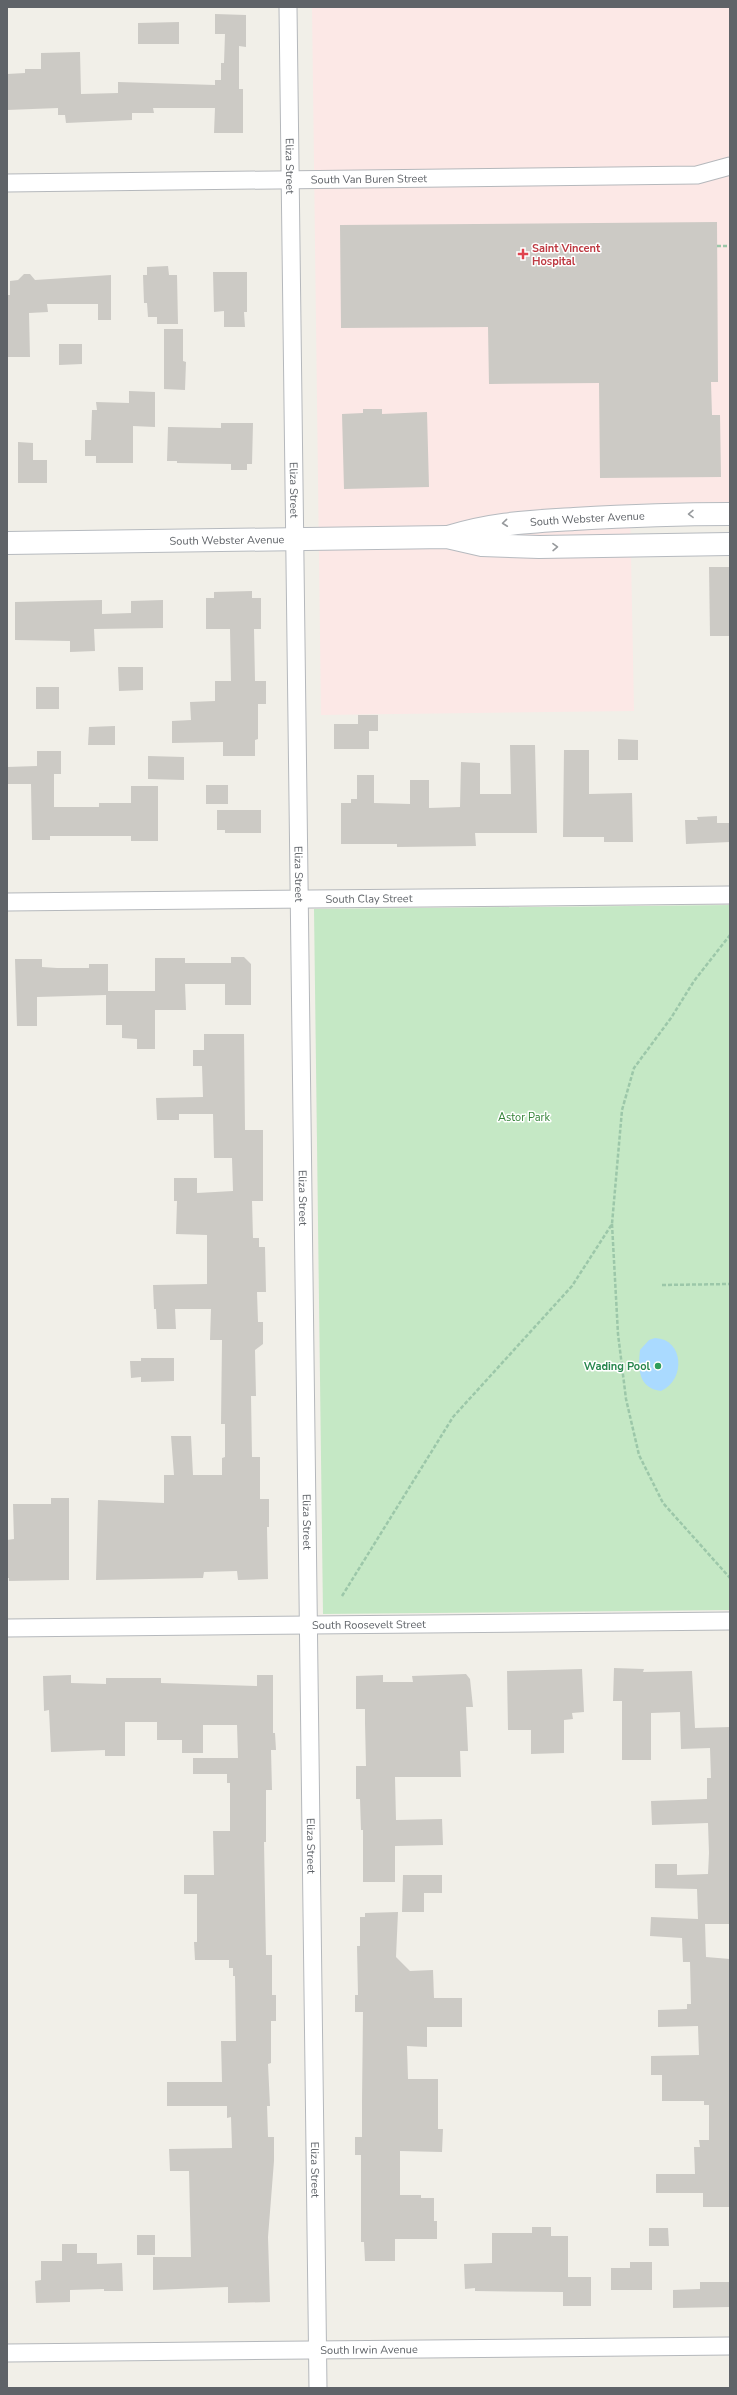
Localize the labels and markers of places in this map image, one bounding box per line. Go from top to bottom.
place label: Saint Vincent Hospital [532,241,601,269]
marker: Saint Vincent Hospital [517,248,529,260]
place label: Wading Pool [584,1359,650,1374]
marker: Wading Pool [653,1361,663,1371]

